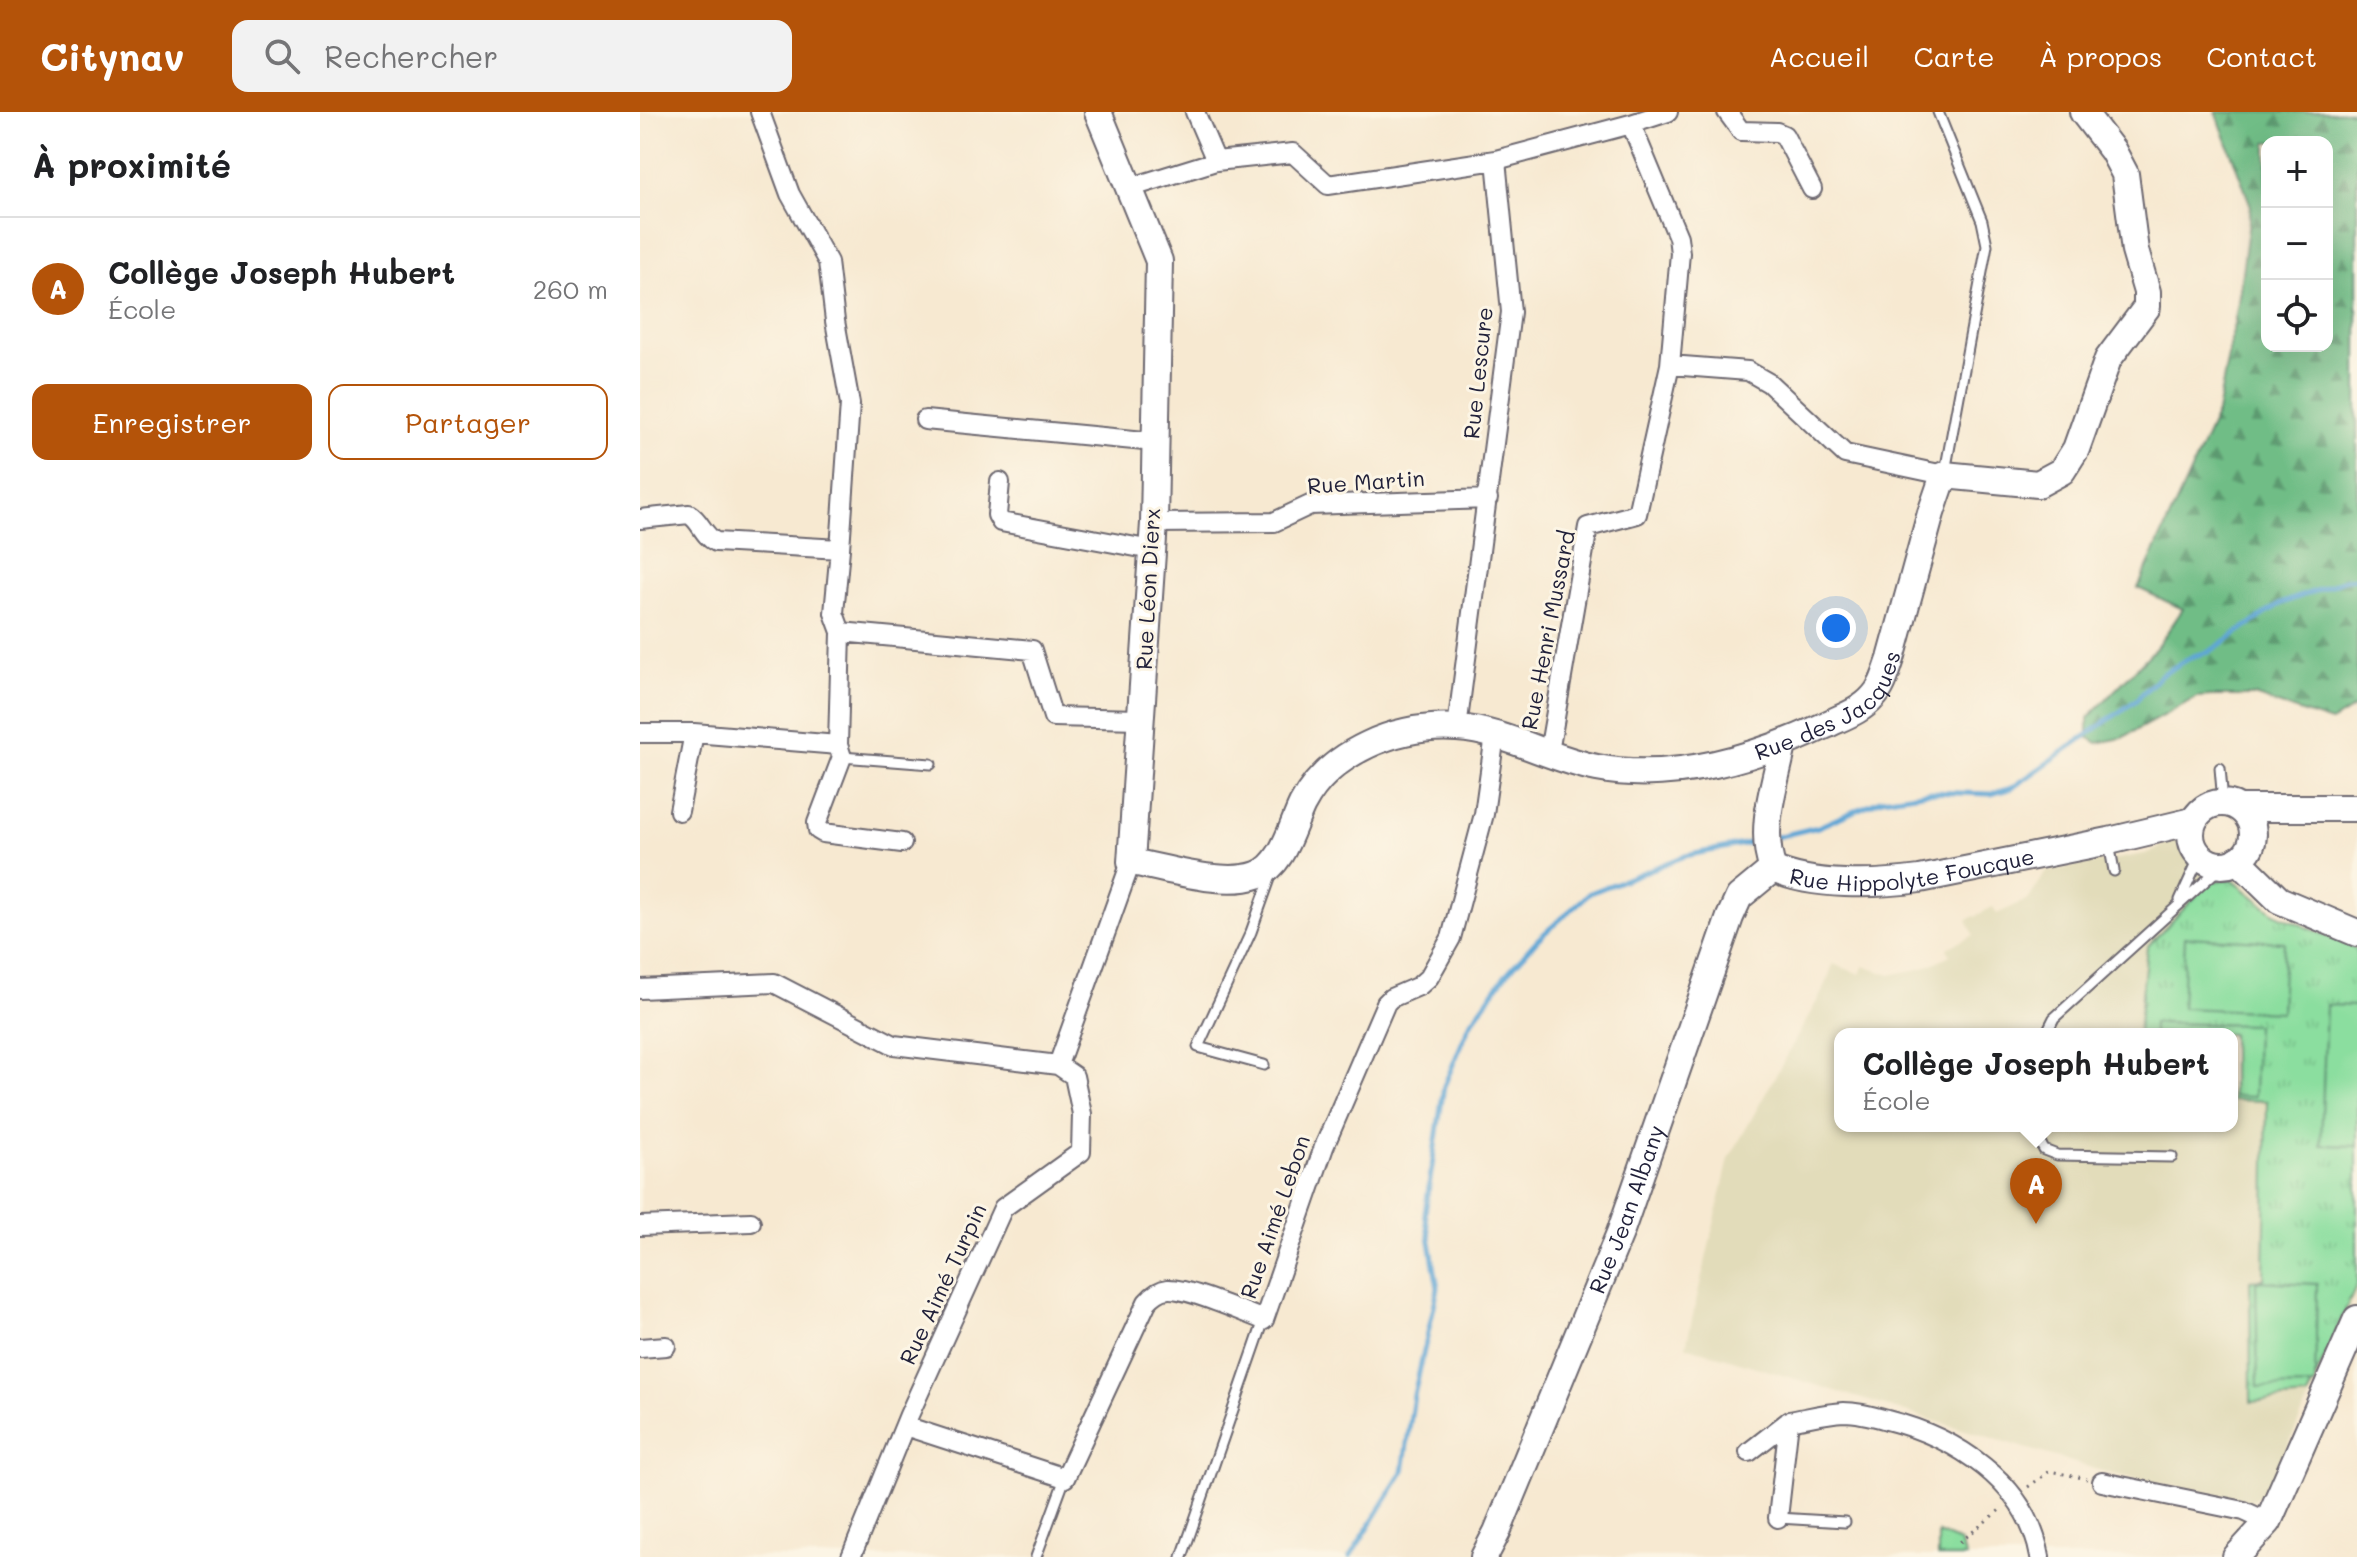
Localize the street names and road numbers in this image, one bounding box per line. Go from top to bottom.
street label: Rue Lescure [1456,306,1499,440]
street label: Rue Martin [1306,463,1426,500]
street label: Rue Léon Dierx [1129,507,1166,671]
street label: Rue Henri Mussard [1514,528,1581,732]
street label: Rue des Jacques [1751,648,1907,766]
street label: Rue Hippolyte Foucque [1787,841,2037,897]
street label: Rue Jean Albany [1582,1121,1670,1298]
street label: Rue Aimé Lebon [1233,1131,1316,1303]
street label: Rue Aimé Turpin [892,1198,993,1369]

